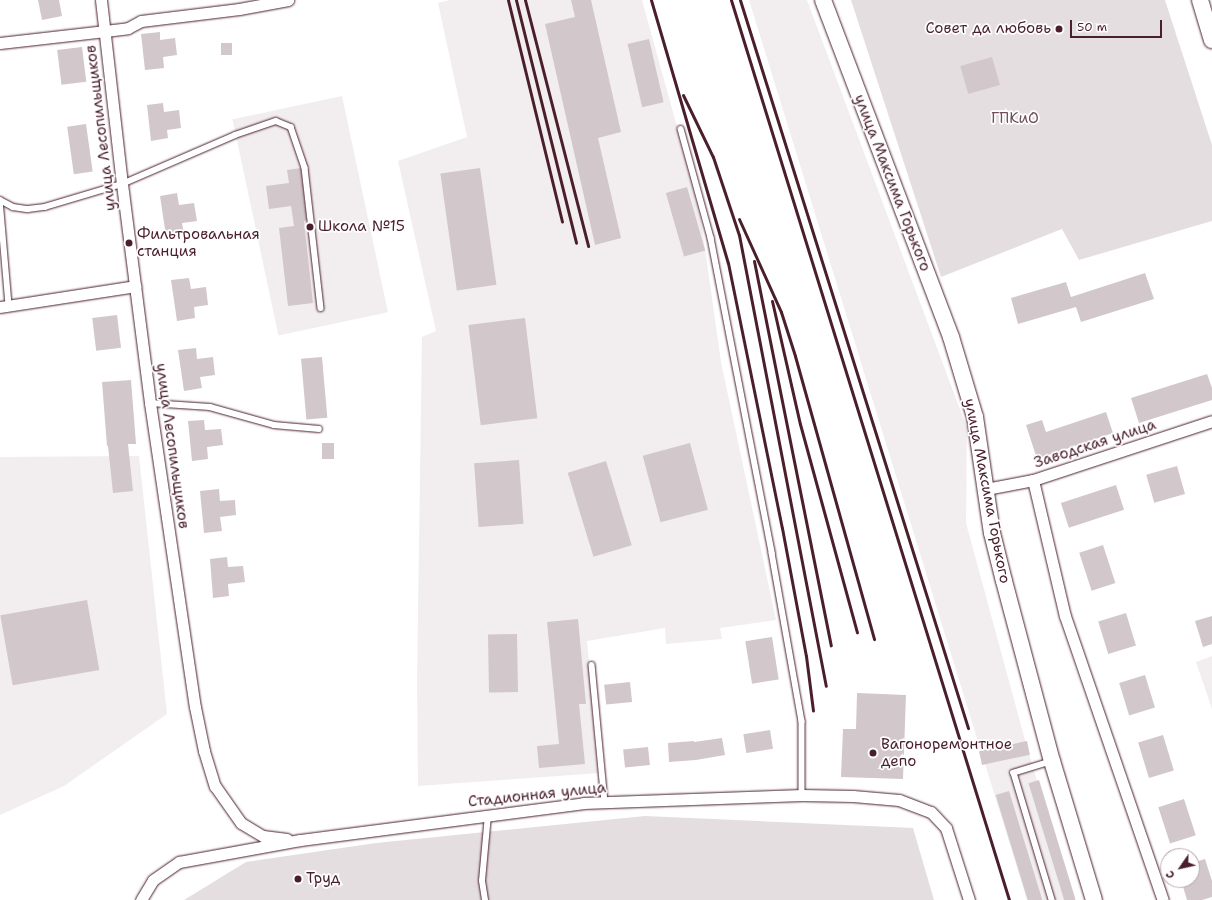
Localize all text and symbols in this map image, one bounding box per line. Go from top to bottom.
scale bar [1072,12,1164,38]
text: 50 m [1077,19,1107,35]
place label: Совет да любовь [926,20,1051,38]
marker: Совет да любовь [1054,24,1064,34]
street label: улица Лесопильщиков [82,44,120,212]
street label: улица Максима Горького [850,92,934,274]
park label: ГПКиО [991,110,1039,128]
place label: Школа №15 [318,218,405,236]
marker: Школа №15 [305,222,315,232]
place label: Фильтровальная станция [137,225,260,260]
marker: Фильтровальная станция [124,238,134,248]
street label: улица Лесопильщиков [151,362,193,530]
street label: улица Максима Горького [960,397,1014,585]
street label: Заводская улица [1032,416,1158,472]
place label: Вагоноремонтное депо [881,735,1012,770]
marker: Вагоноремонтное депо [868,748,878,758]
street label: Стадионная улица [467,779,607,811]
north arrow [1160,848,1200,888]
text: С [1162,867,1179,881]
place label: Труд [306,870,340,888]
marker: Труд [293,874,303,884]

